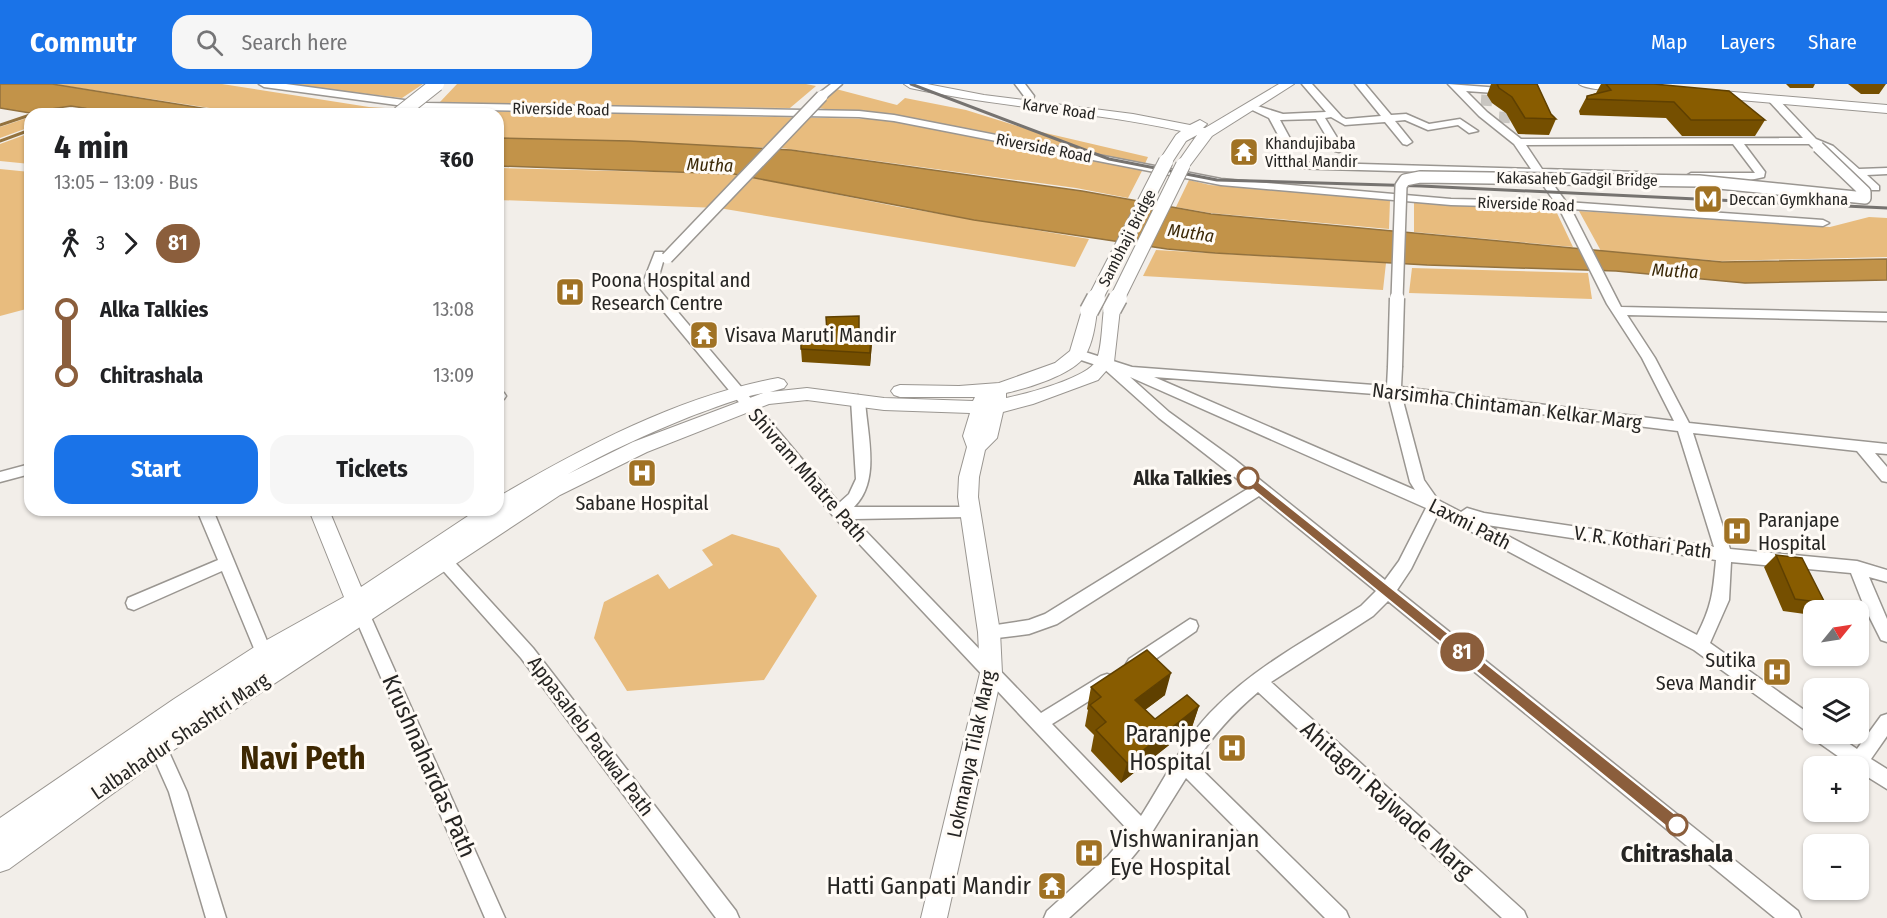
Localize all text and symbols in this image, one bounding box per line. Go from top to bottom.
search box [172,15,592,69]
text: Commutr [30,26,136,59]
icon: search [193,26,226,59]
text: Search here [241,29,347,56]
text: Map [1651,29,1687,55]
text: Layers [1720,29,1775,55]
text: Share [1808,29,1857,55]
street label: Karve Road [1021,94,1097,124]
street label: Riverside Road [512,99,610,119]
text: 4 min [54,127,129,167]
street label: Riverside Road [994,129,1094,167]
place label: Khandujibaba Vitthal Mandir [1265,134,1358,171]
temple icon: Khandujibaba Vitthal Mandir [1228,136,1260,168]
text: ₹60 [440,146,474,173]
water label: Mutha [686,153,734,177]
street label: Kakasaheb Gadgil Bridge [1496,168,1658,190]
text: 13:05 – 13:09 · Bus [54,170,198,194]
metro station icon: Deccan Gymkhana [1692,183,1724,215]
street label: Sambhaji Bridge [1094,186,1160,290]
place label: Deccan Gymkhana [1729,190,1848,209]
street label: Riverside Road [1477,193,1575,215]
water label: Mutha [1166,219,1216,247]
icon: walk [54,227,87,260]
icon: forward [114,227,147,260]
text: 81 [168,230,188,256]
text: 3 [96,231,105,255]
water label: Mutha [1651,259,1699,283]
place label: Poona Hospital and Research Centre [591,268,751,315]
hospital icon: Poona Hospital and Research Centre [554,276,586,308]
text: Alka Talkies [100,296,208,323]
text: 13:08 [433,297,474,321]
temple icon: Visava Maruti Mandir [688,319,720,351]
place label: Visava Maruti Mandir [725,323,896,347]
text: Chitrashala [100,362,203,389]
text: 13:09 [433,363,474,387]
street label: Narsimha Chintaman Kelkar Marg [1371,378,1644,435]
street label: Shivram Mhatre Path [743,403,873,547]
button: Start [54,435,258,504]
button: Tickets [270,435,474,504]
hospital icon: Sabane Hospital [626,457,658,489]
place label: Alka Talkies [1132,466,1232,490]
marker: Alka Talkies [1237,467,1259,489]
place label: Sabane Hospital [575,491,709,515]
street label: Laxmi Path [1425,493,1515,555]
place label: Paranjape Hospital [1758,508,1839,555]
hospital icon: Paranjape Hospital [1721,515,1753,547]
street label: V. R. Kothari Path [1573,520,1713,564]
north arrow [1803,600,1869,666]
map controls [1803,600,1869,900]
line badge: 81 [1435,632,1489,672]
text: 81 [1452,639,1472,665]
place label: Sutika Seva Mandir [1656,648,1756,695]
street label: Appasaheb Padwal Path [523,651,659,821]
hospital icon: Sutika Seva Mandir [1761,656,1793,688]
street label: Lalbahadur Shashtri Marg [86,667,274,805]
street label: Lokmanya Tilak Marg [942,668,1001,840]
street label: Krushnahardas Path [376,670,482,862]
button: layers [1803,678,1869,744]
street label: Ahitagni Rajwade Marg [1295,715,1479,885]
place label: Paranjpe Hospital [1125,720,1211,776]
hospital icon: Paranjpe Hospital [1216,732,1248,764]
district label: Navi Peth [240,739,366,777]
button: + [1803,756,1869,822]
marker: Chitrashala [1666,814,1688,836]
place label: Vishwaniranjan Eye Hospital [1110,825,1260,881]
button: − [1803,834,1869,900]
hospital icon: Vishwaniranjan Eye Hospital [1073,837,1105,869]
place label: Chitrashala [1621,840,1733,868]
temple icon: Hatti Ganpati Mandir [1036,870,1068,902]
place label: Hatti Ganpati Mandir [827,872,1032,900]

